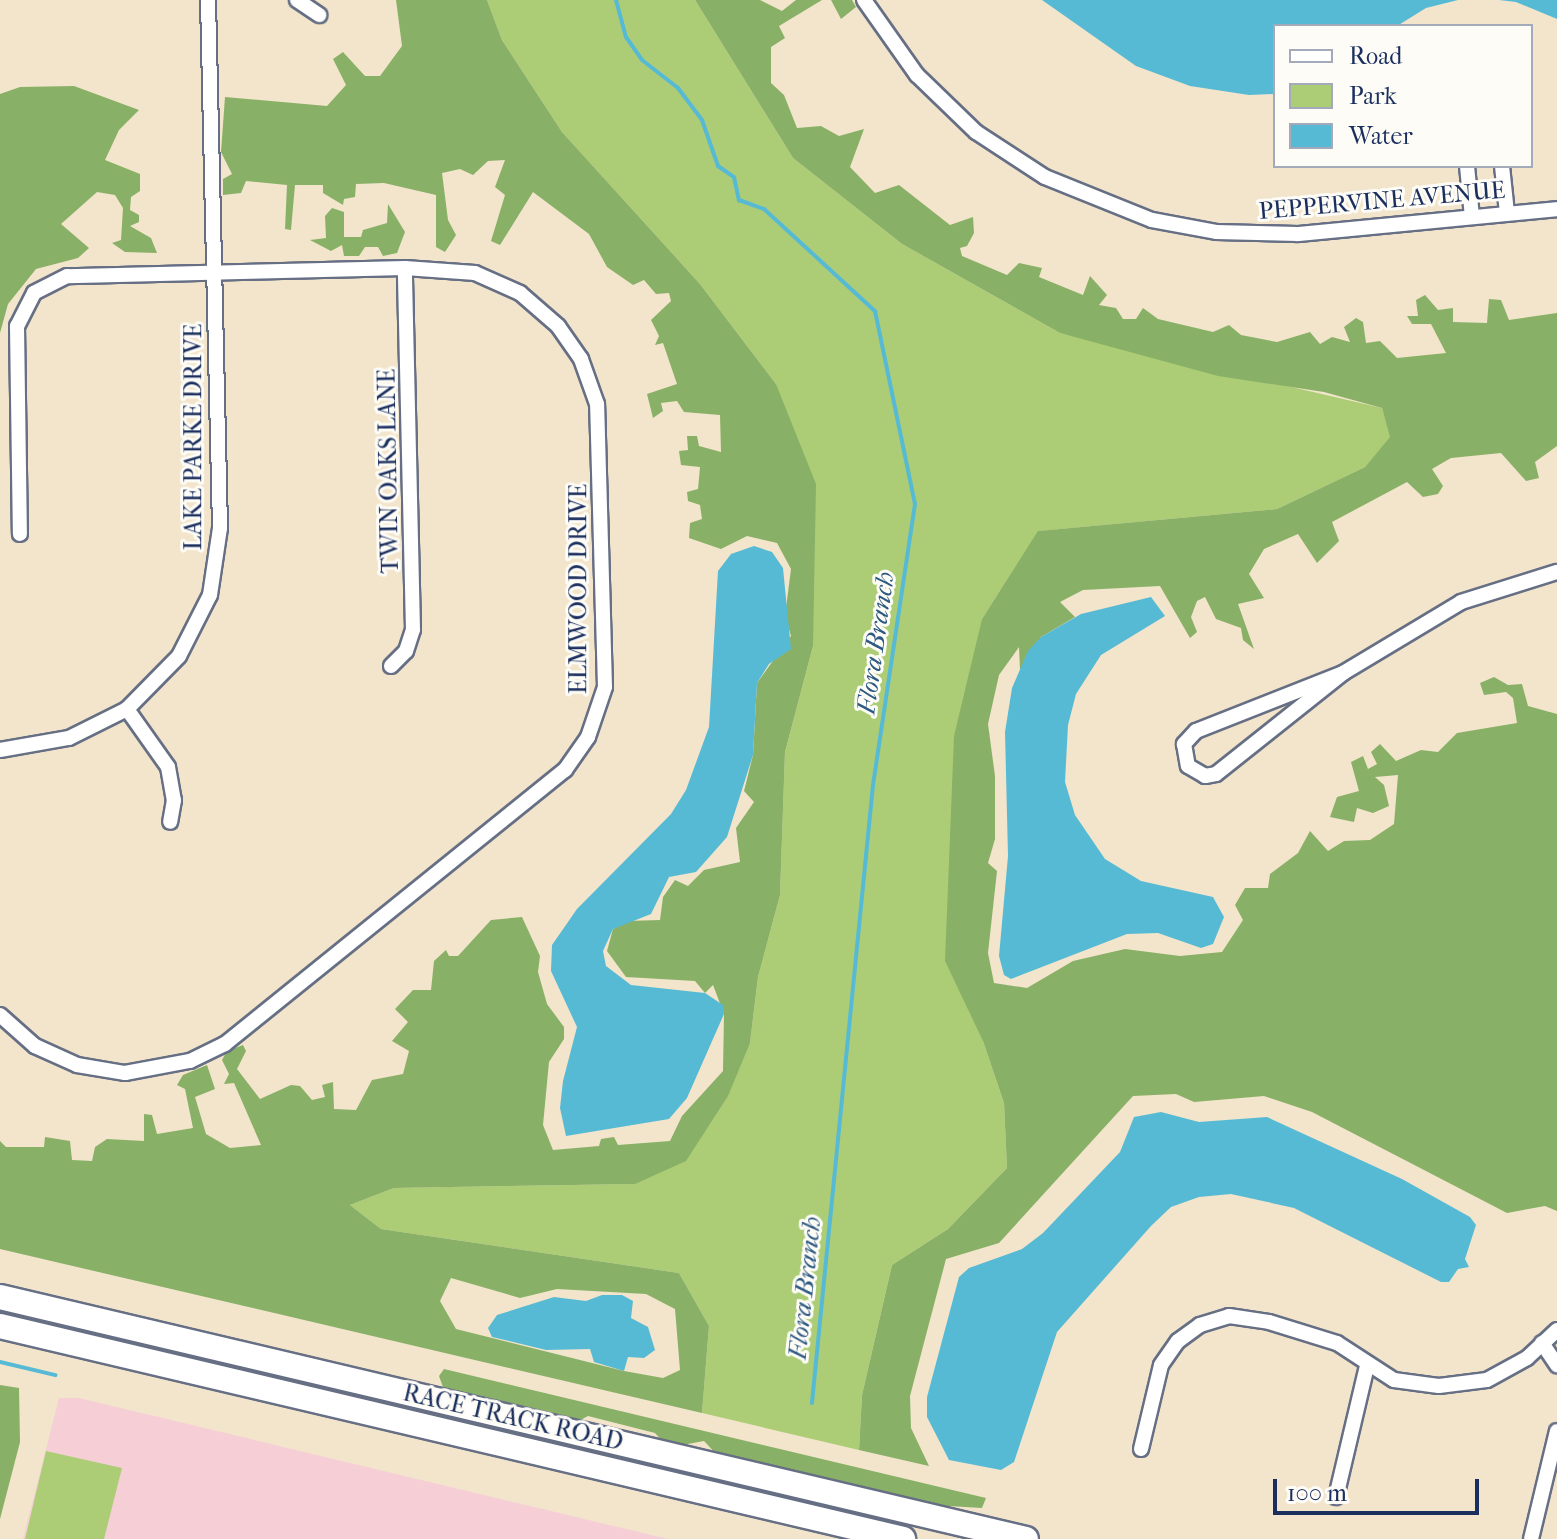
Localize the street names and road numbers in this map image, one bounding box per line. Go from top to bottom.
street label: PEPPERVINE AVENUE [1258,176,1506,226]
street label: LAKE PARKE DRIVE [180,324,208,550]
street label: TWIN OAKS LANE [373,368,405,574]
street label: ELMWOOD DRIVE [565,484,593,694]
street label: RACE TRACK ROAD [400,1379,626,1457]

